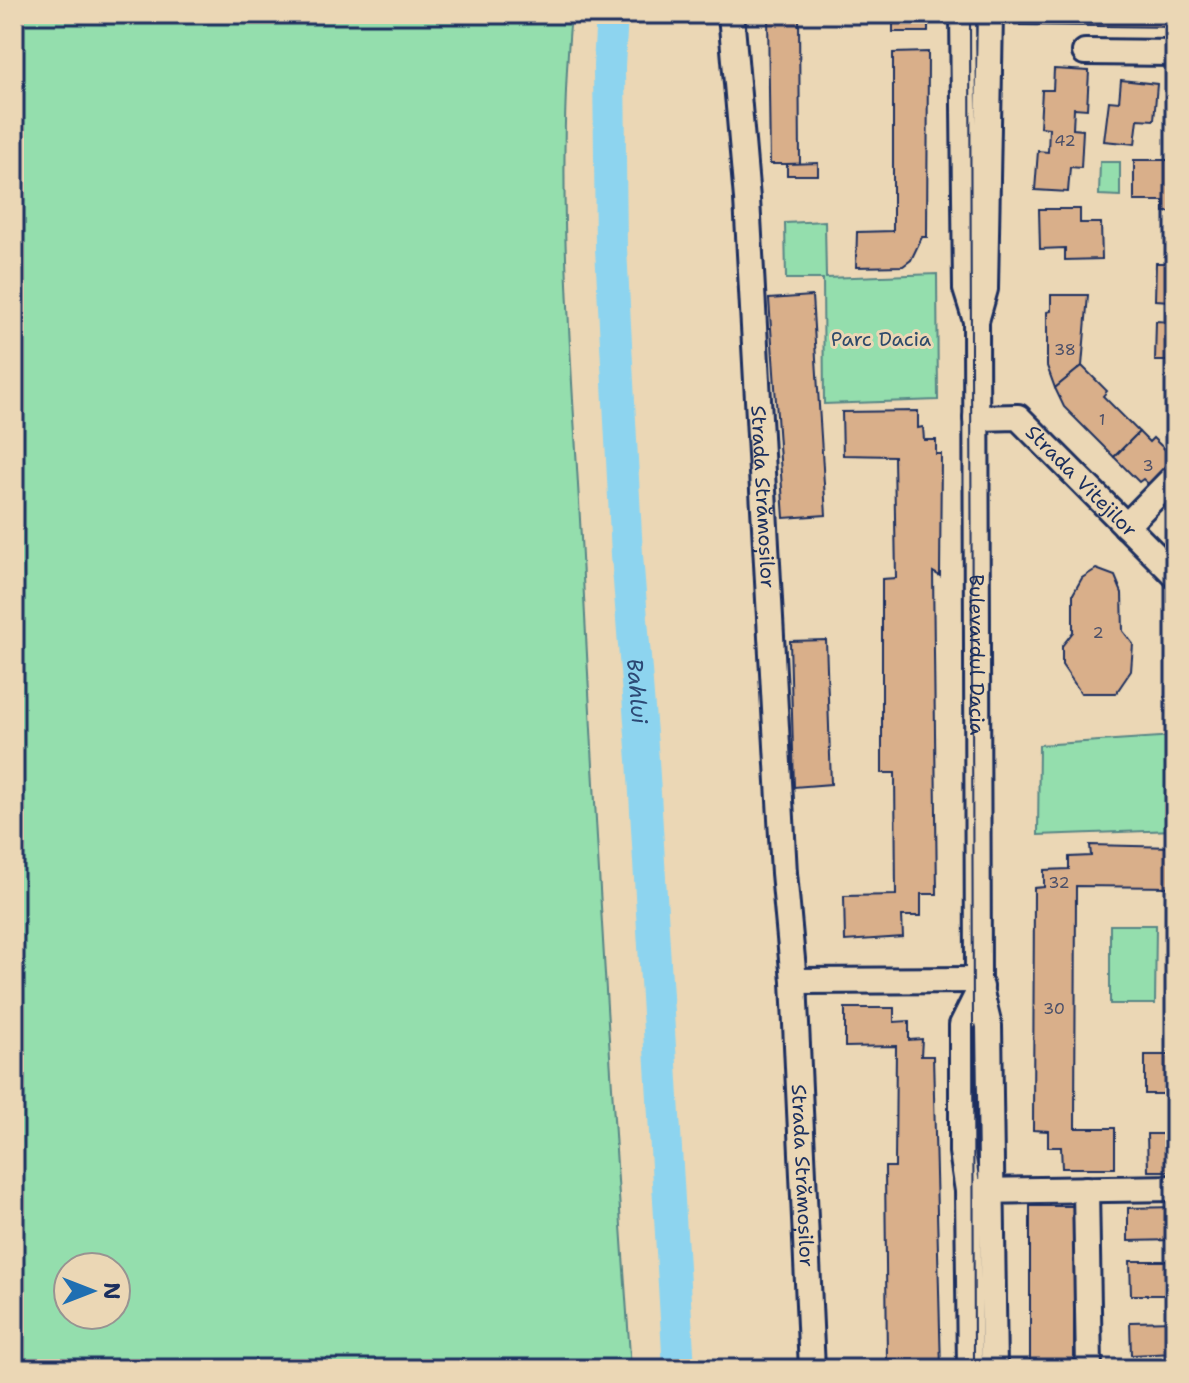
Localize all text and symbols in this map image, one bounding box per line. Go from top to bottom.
house number: 42 [1054,130,1076,151]
park label: Parc Dacia [831,326,932,352]
house number: 38 [1054,339,1076,360]
street label: Strada Strămoșilor [745,405,781,589]
house number: 1 [1099,409,1105,430]
street label: Strada Vitejilor [1020,419,1143,542]
house number: 3 [1142,455,1154,476]
street label: Bulevardul Dacia [964,574,990,736]
house number: 2 [1092,622,1104,643]
water label: Bahlui [621,657,655,726]
house number: 32 [1048,872,1070,893]
house number: 30 [1043,998,1065,1019]
street label: Strada Strămoșilor [786,1084,820,1268]
north arrow [52,1251,132,1331]
text: N [97,1282,126,1300]

